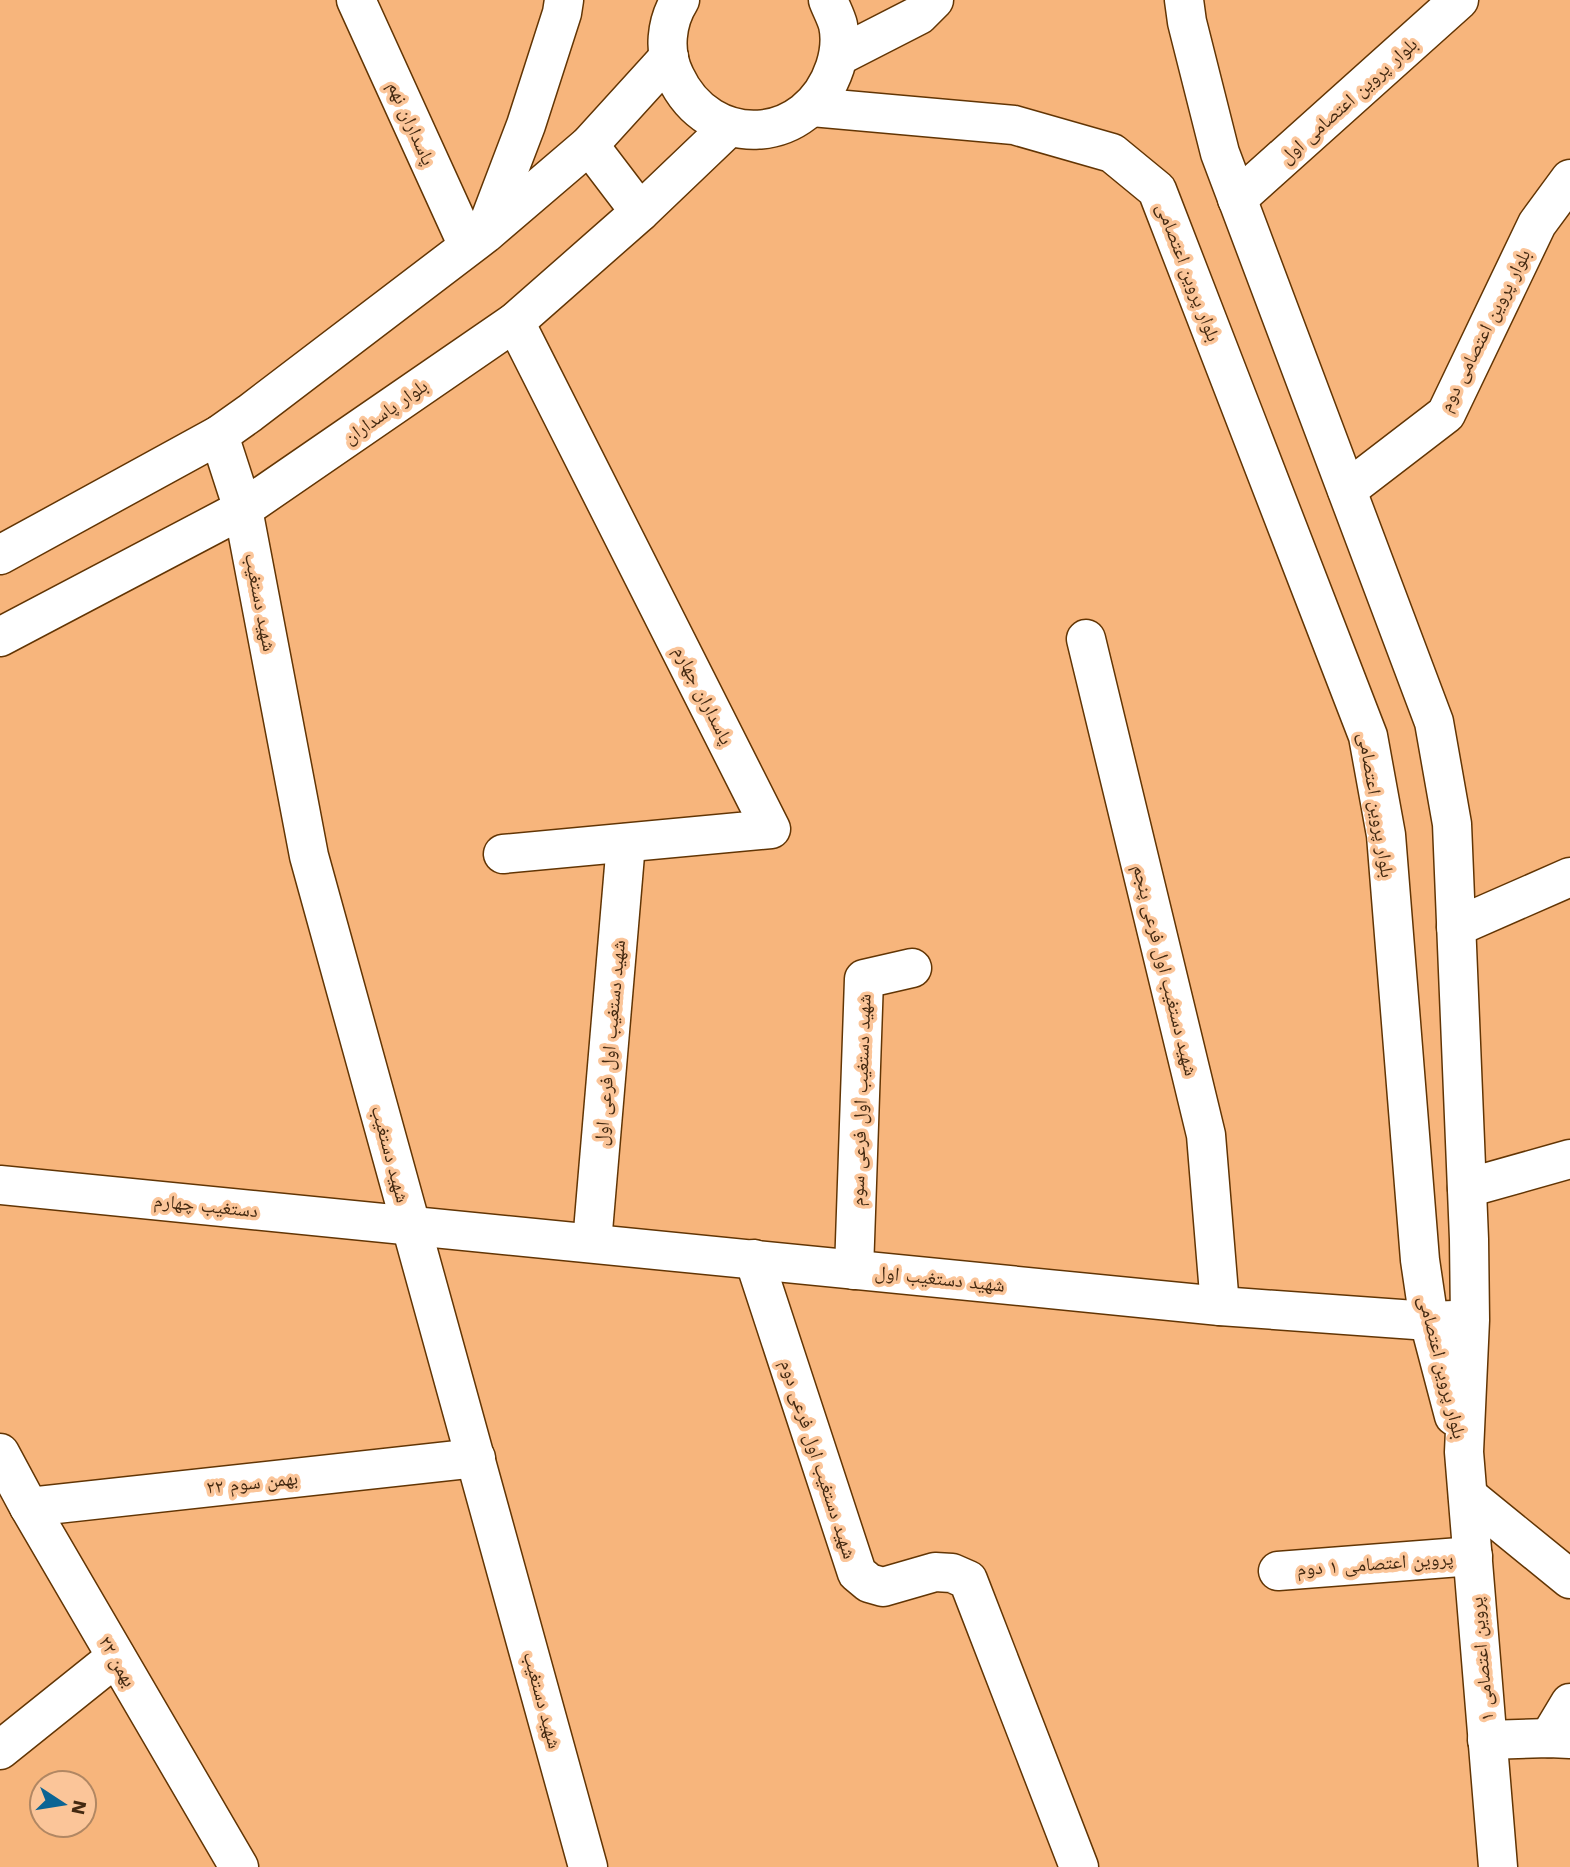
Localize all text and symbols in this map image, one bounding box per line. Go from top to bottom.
street label: بلوار پروین اعتصامی اول [1275,32,1422,169]
street label: پاسداران نهم [382,78,440,169]
street label: بلوار پروین اعتصامی [1151,200,1226,345]
street label: بلوار پروین اعتصامی دوم [1434,245,1537,416]
street label: بلوار پاسداران [339,374,432,449]
street label: شهید دستغیب [240,551,281,653]
street label: پاسداران جهارم [667,642,738,749]
street label: بلوار پروین اعتصامی [1354,731,1399,879]
street label: شهید دستغیب اول فرعی پنجم [1127,862,1203,1078]
street label: شهید دستغیب اول فرعی اول [589,939,630,1147]
street label: شهید دستغیب اول فرعی سوم [845,993,878,1207]
street label: شهید دستغیب [367,1103,415,1205]
street label: دستغیب چهارم [152,1189,259,1224]
street label: شهید دستغیب اول [874,1260,1006,1297]
street label: بلوار پروین اعتصامی [1413,1293,1471,1441]
street label: شهید دستغیب اول فرعی دوم [774,1357,862,1562]
street label: ۲۲ بهمن سوم [205,1466,299,1501]
street label: پروین اعتصامی ۱ دوم [1296,1547,1454,1582]
street label: پروین اعتصامی ۱ [1465,1596,1499,1722]
street label: ۲۲ بهمن [94,1632,141,1691]
street label: شهید دستغیب [519,1649,567,1751]
north arrow [28,1769,98,1839]
text: N [66,1798,92,1817]

